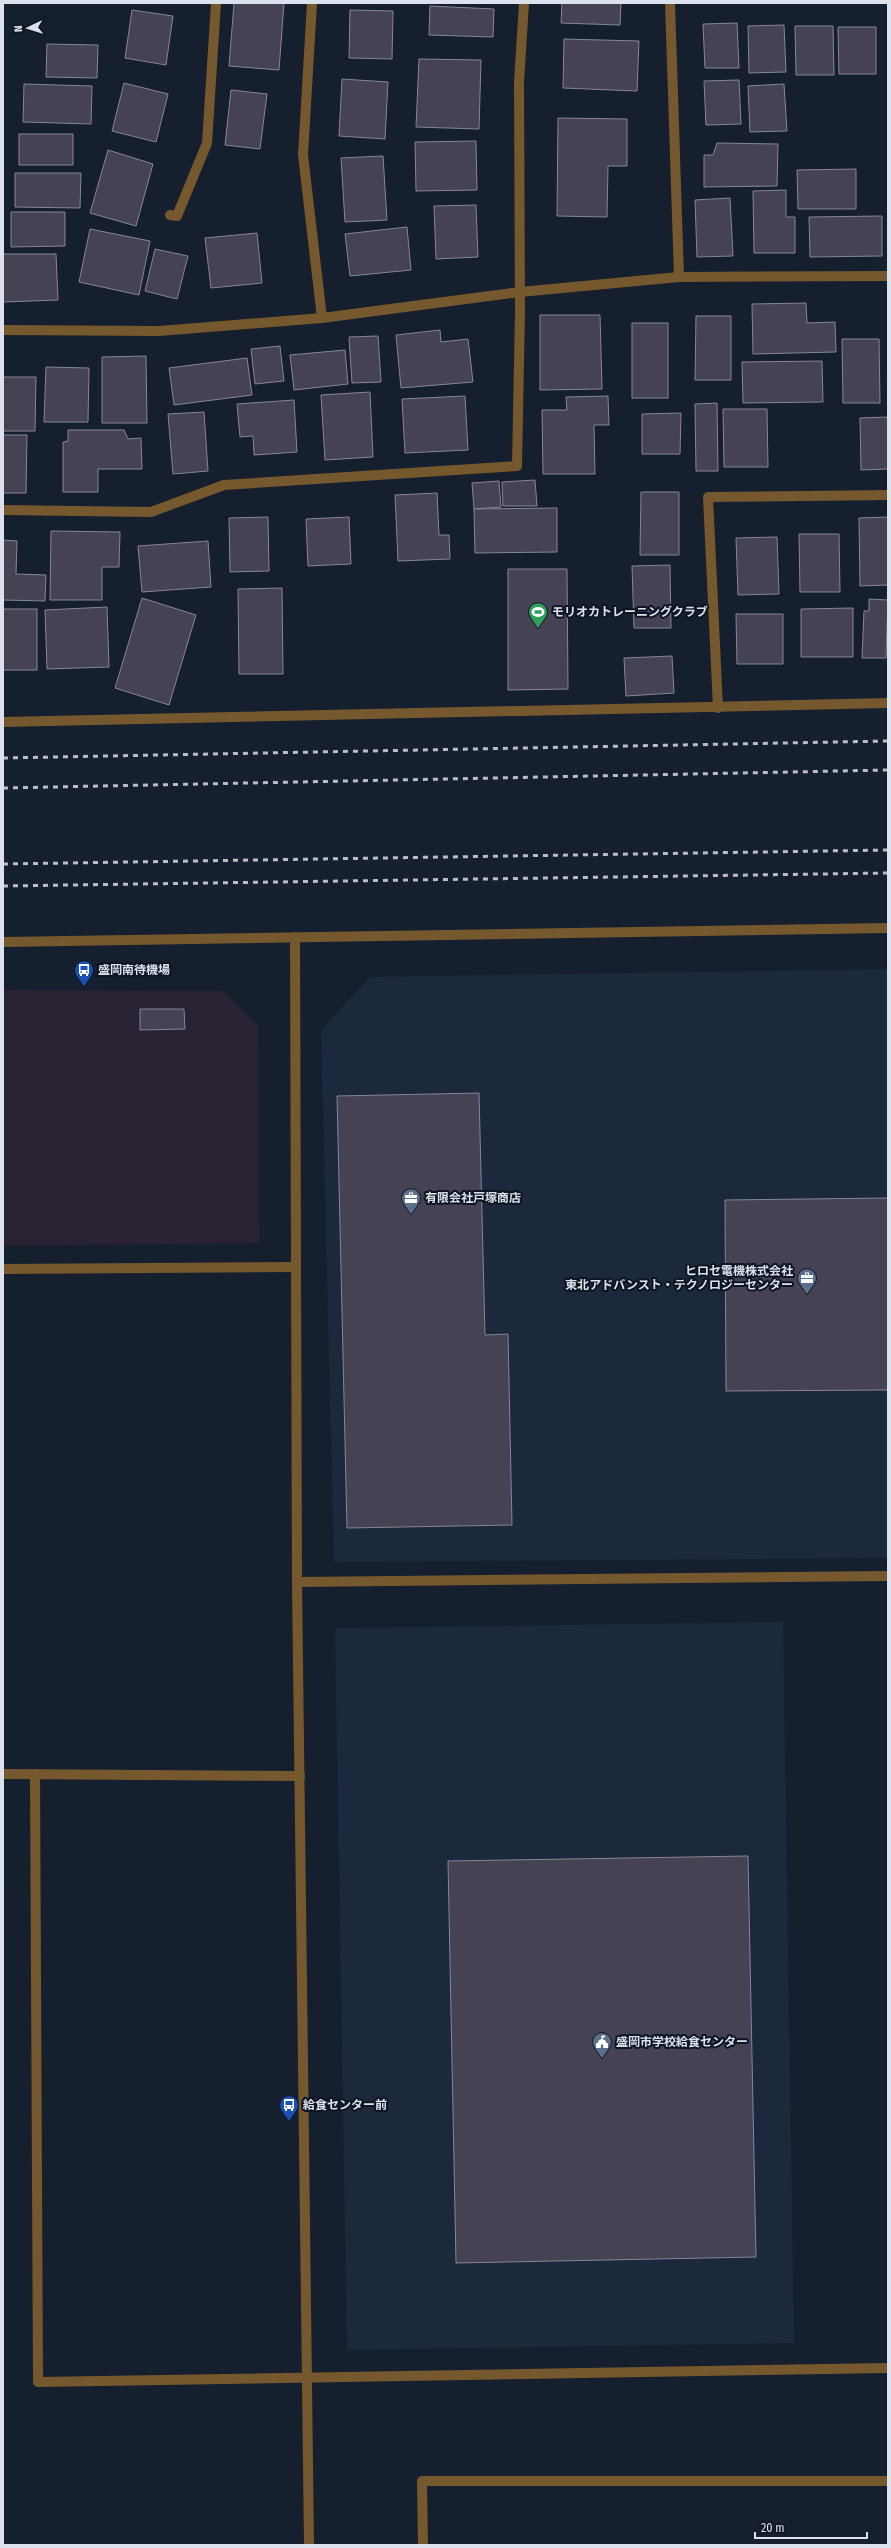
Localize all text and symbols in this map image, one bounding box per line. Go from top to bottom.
north arrow [8,8,48,48]
text: N [12,25,25,32]
sports icon: モリオカトレーニングクラブ [527,601,549,629]
place label: モリオカトレーニングクラブ [552,605,708,619]
bus stop icon: 盛岡南待機場 [73,959,95,987]
place label: 盛岡南待機場 [98,963,170,977]
office icon: 有限会社戸塚商店 [400,1187,422,1215]
place label: 有限会社戸塚商店 [425,1191,521,1205]
place label: ヒロセ電機株式会社 東北アドバンスト・テクノロジーセンター [565,1264,793,1292]
office icon: ヒロセ電機株式会社 東北アドバンスト・テクノロジーセンター [796,1267,818,1295]
public building icon: 盛岡市学校給食センター [591,2031,613,2059]
place label: 盛岡市学校給食センター [616,2035,748,2049]
bus stop icon: 給食センター前 [278,2094,300,2122]
place label: 給食センター前 [303,2098,387,2112]
scale bar [755,2514,867,2540]
text: 20 m [761,2521,785,2535]

